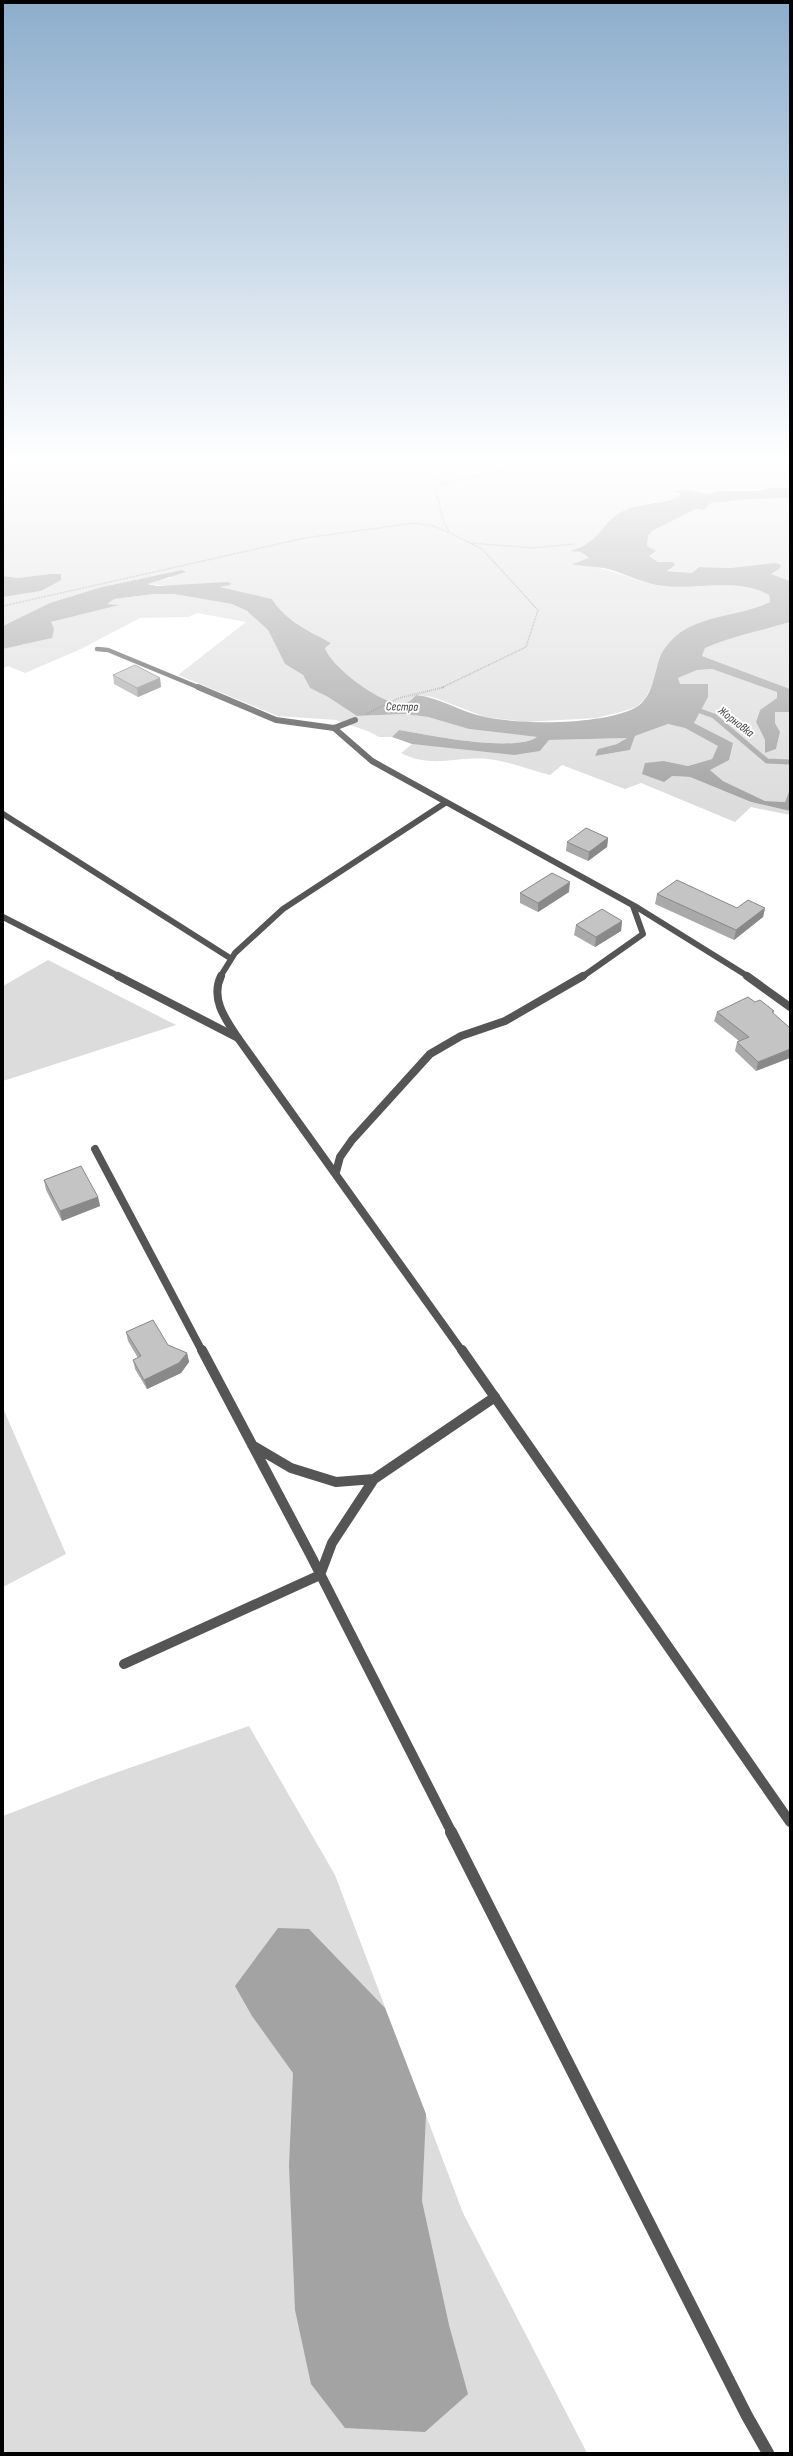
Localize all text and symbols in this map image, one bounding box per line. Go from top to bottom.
water label: Сестра [386,699,418,715]
water label: Жорновка [714,703,757,741]

